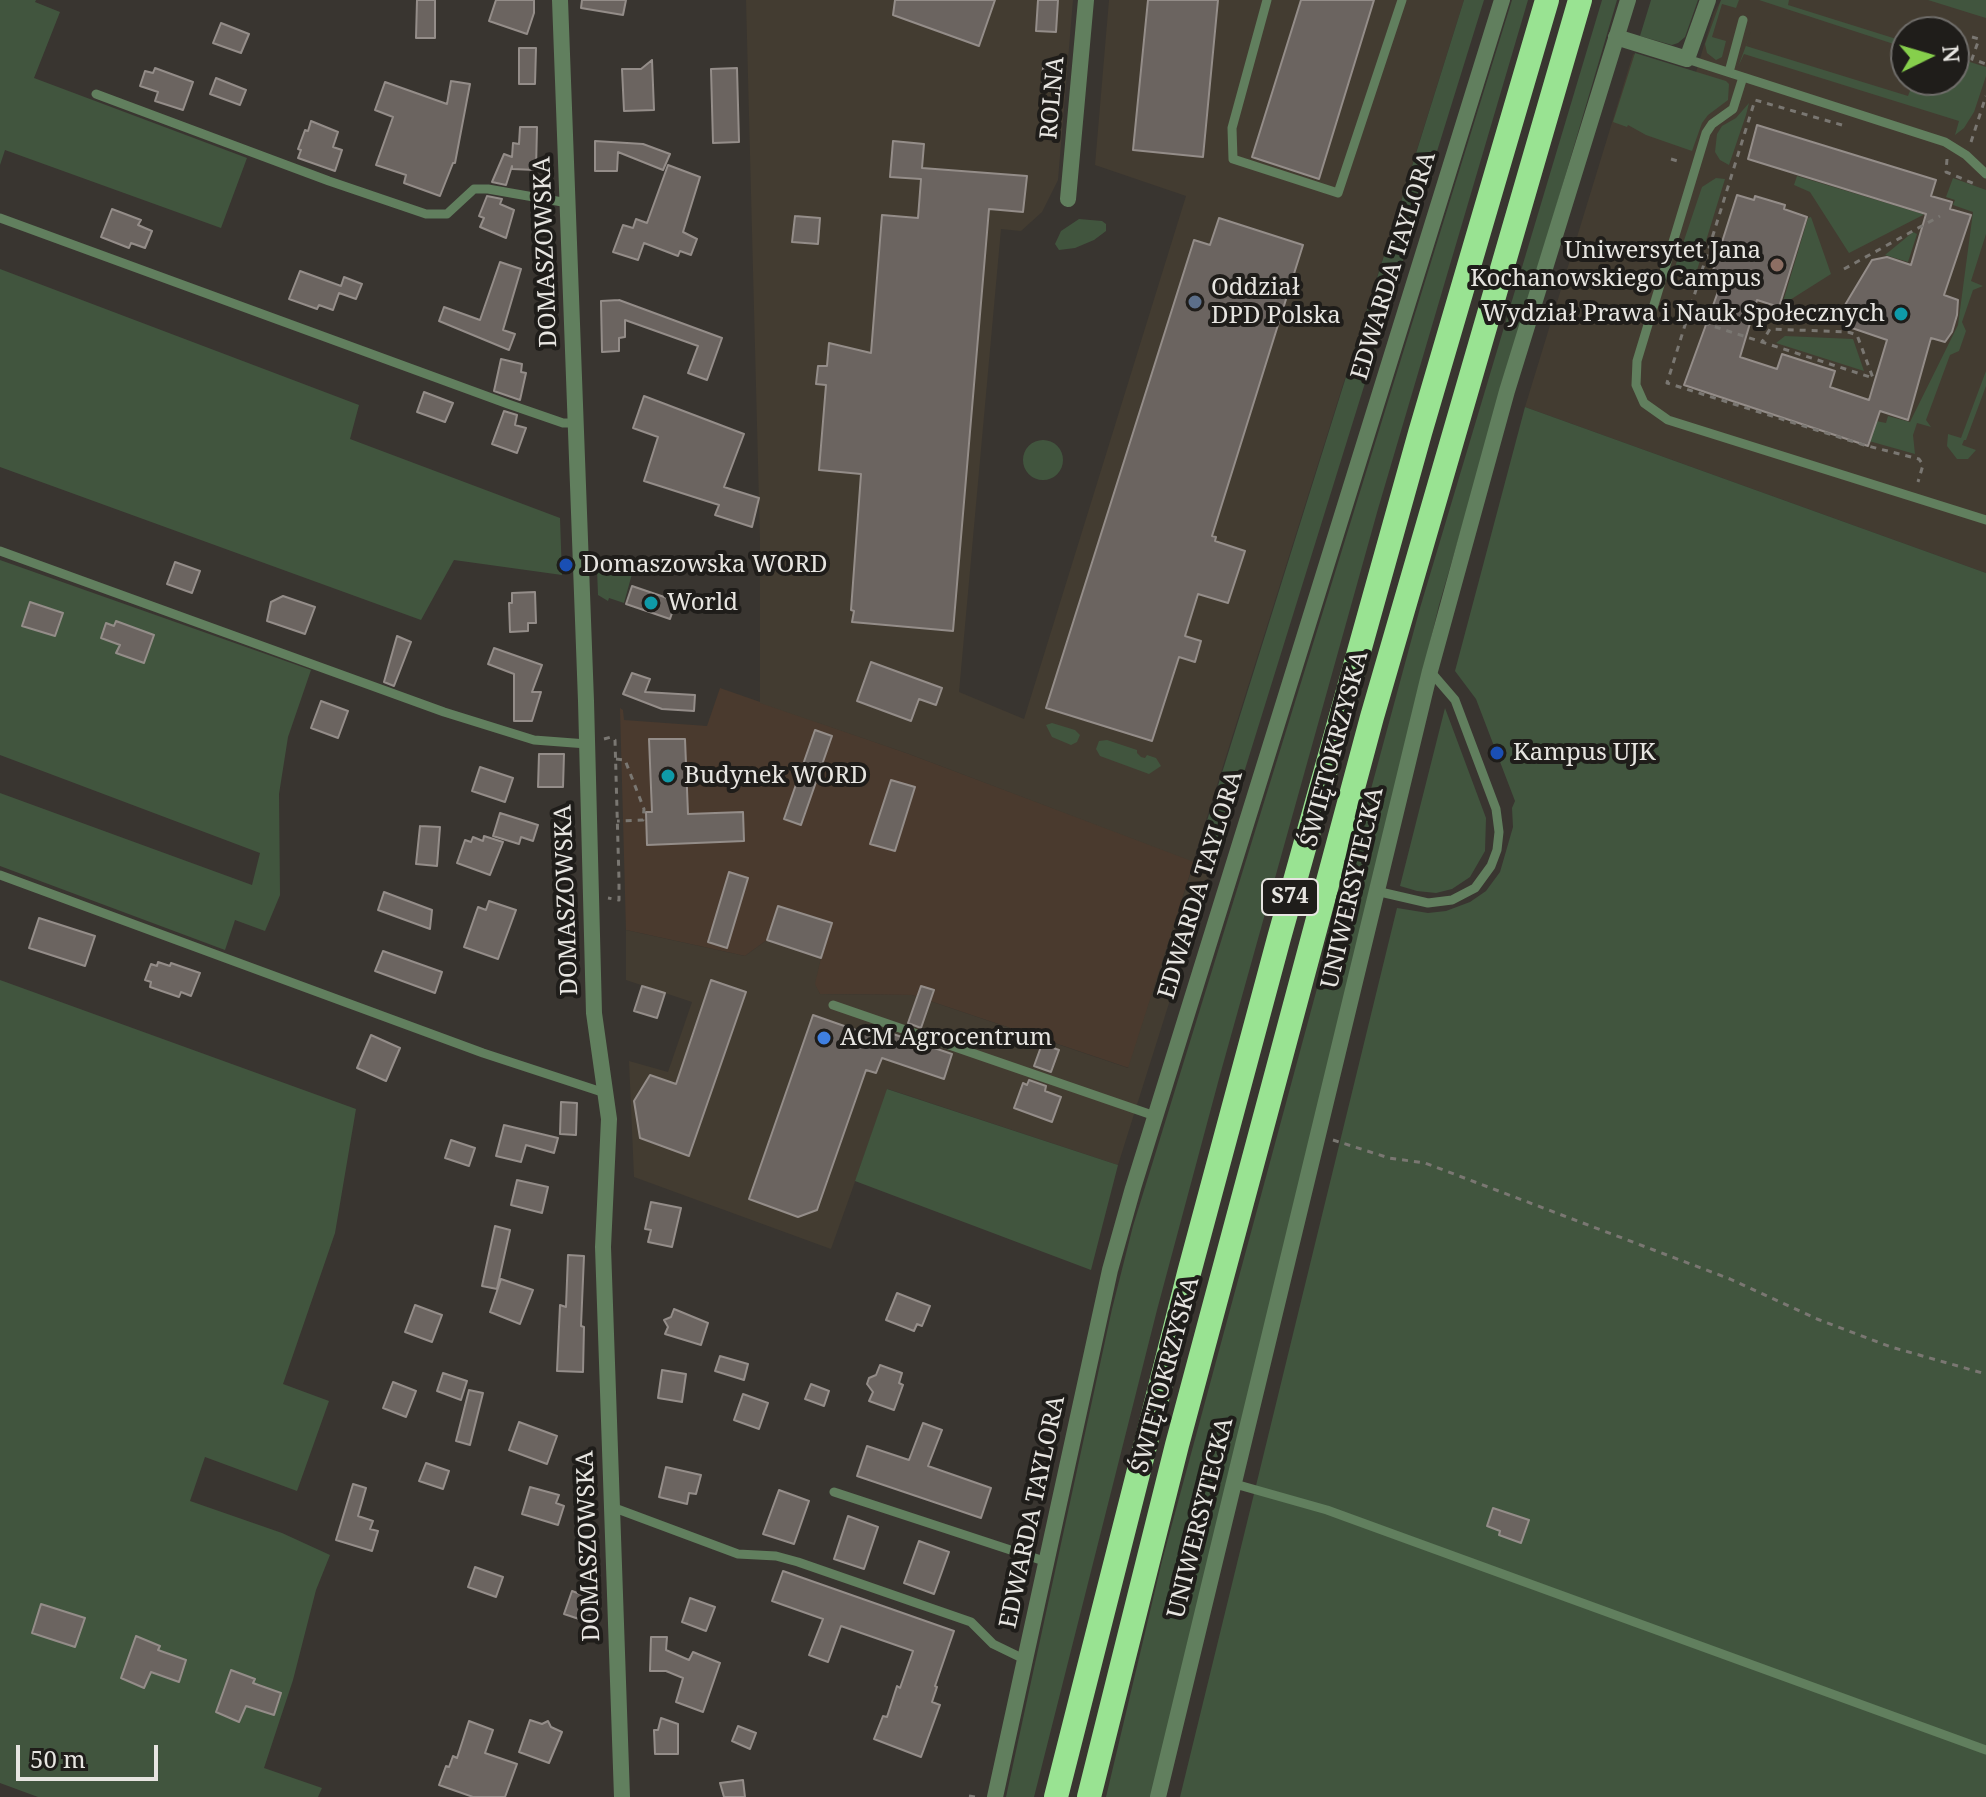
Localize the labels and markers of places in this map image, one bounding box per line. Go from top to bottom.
place label: Uniwersytet Jana Kochanowskiego Campus [1470,237,1761,293]
marker: Uniwersytet Jana Kochanowskiego Campus [1768,256,1786,274]
place label: Oddział DPD Polska [1211,274,1341,330]
marker: Oddział DPD Polska [1186,293,1204,311]
place label: Wydział Prawa i Nauk Społecznych [1482,300,1885,328]
marker: Wydział Prawa i Nauk Społecznych [1892,305,1910,323]
place label: Domaszowska WORD [582,551,827,579]
marker: Domaszowska WORD [557,556,575,574]
place label: World [667,589,738,617]
marker: World [642,594,660,612]
place label: Kampus UJK [1513,739,1656,767]
marker: Kampus UJK [1488,744,1506,762]
place label: Budynek WORD [684,762,867,790]
marker: Budynek WORD [659,767,677,785]
place label: ACM Agrocentrum [840,1024,1052,1052]
marker: ACM Agrocentrum [815,1029,833,1047]

